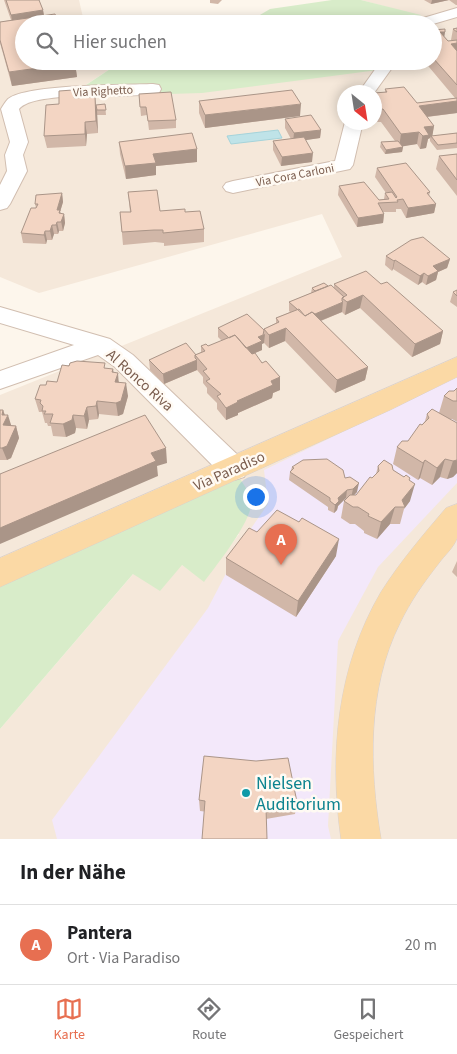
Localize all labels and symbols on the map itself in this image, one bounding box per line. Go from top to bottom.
street label: Via Righetto [73,81,133,102]
north arrow [337,85,382,130]
street label: Via Cora Carloni [254,160,336,191]
street label: Al Ronco Riva [101,345,178,416]
street label: Via Paradiso [190,446,268,497]
your location [243,484,269,510]
pin: A [265,524,297,565]
place label: Nielsen Auditorium [256,771,341,817]
marker: Nielsen Auditorium [240,787,252,799]

